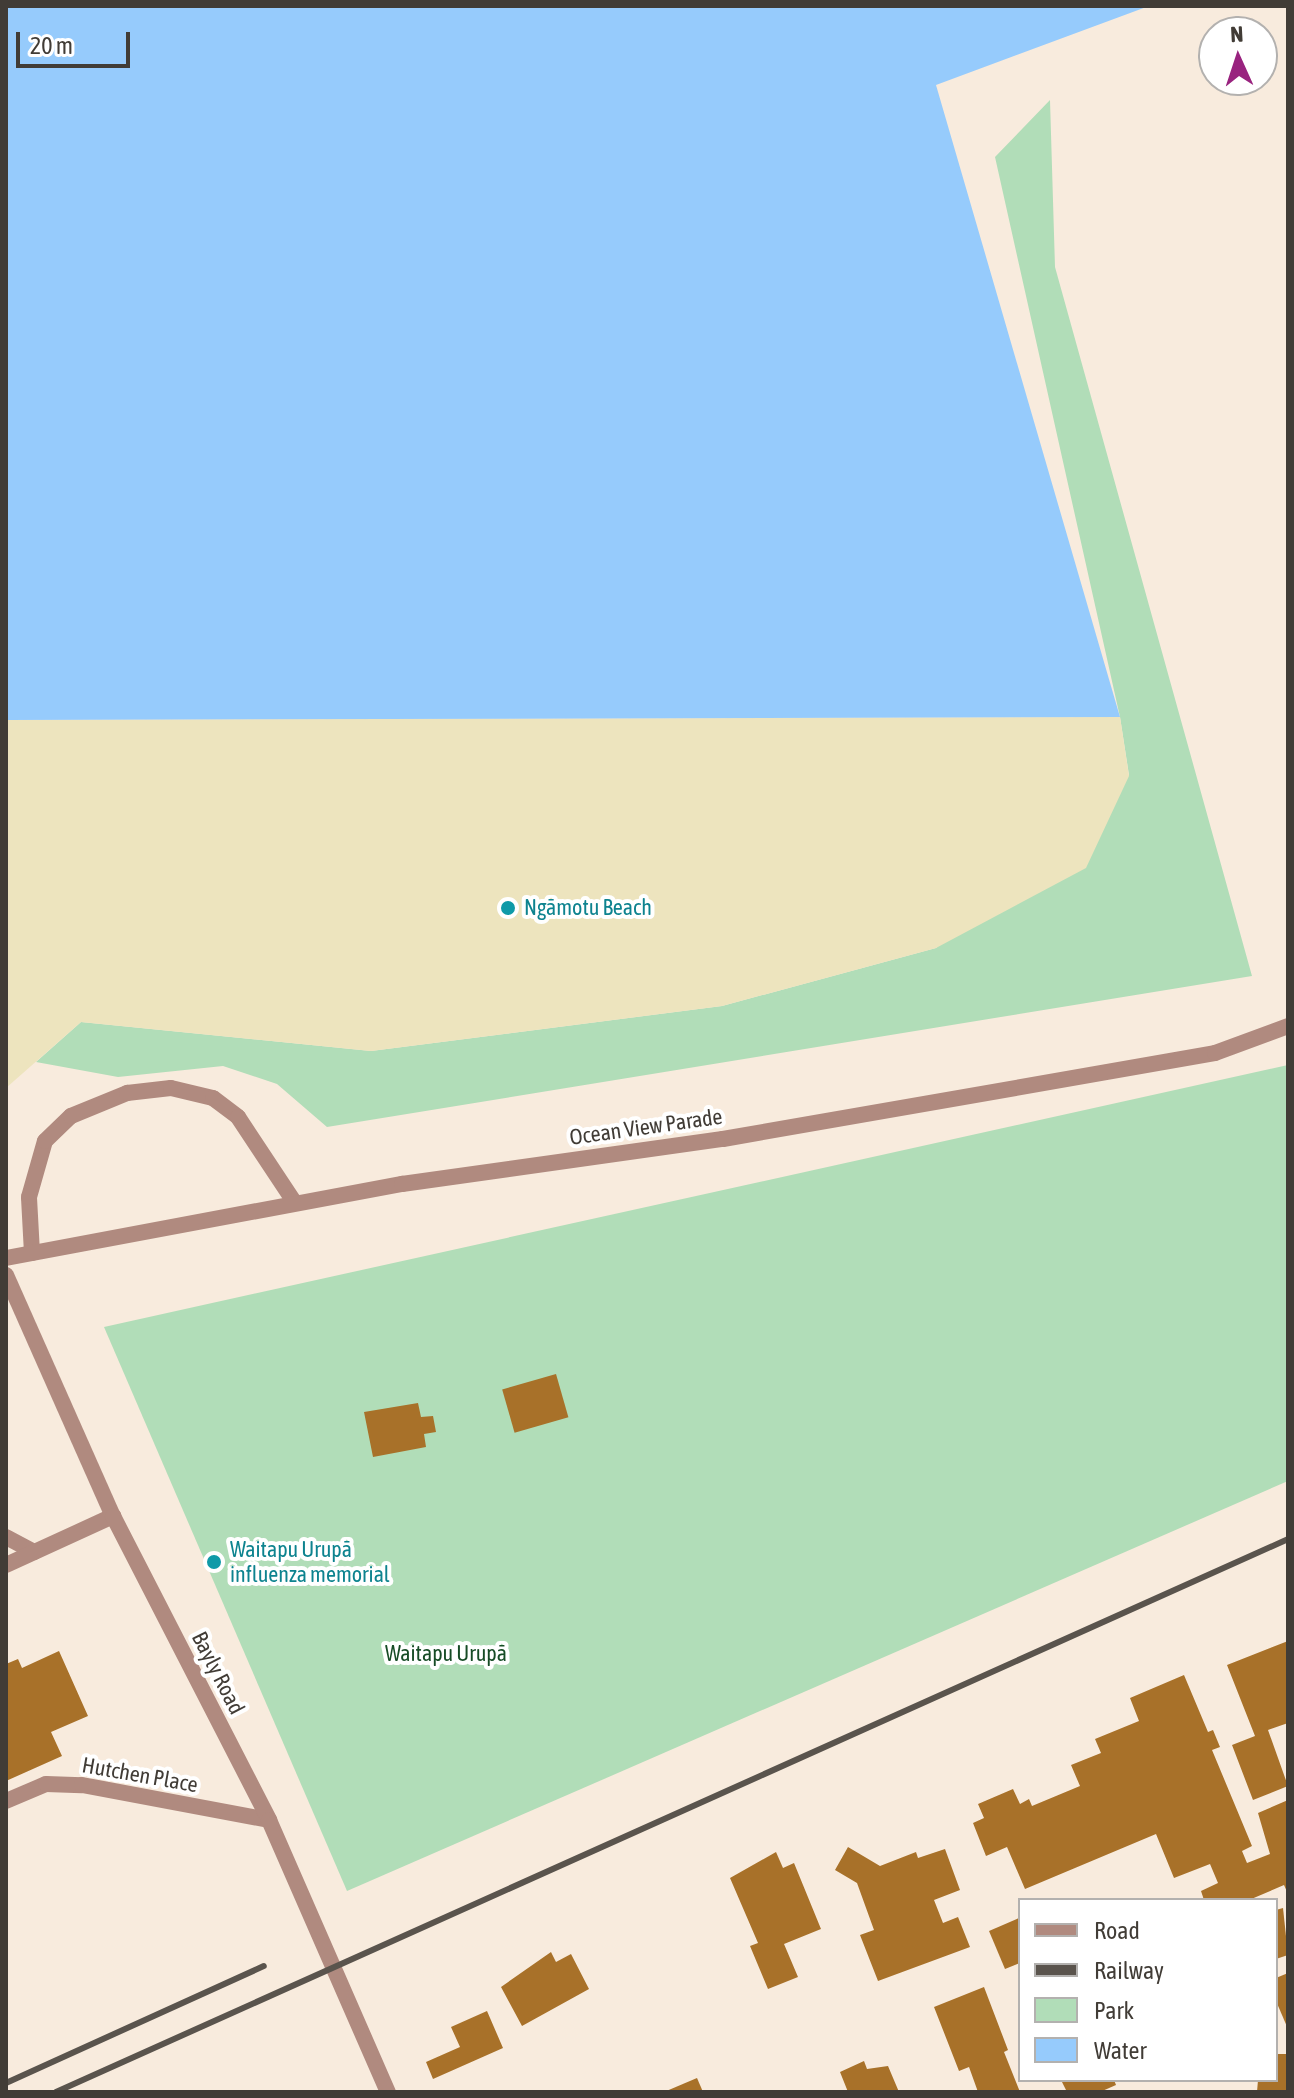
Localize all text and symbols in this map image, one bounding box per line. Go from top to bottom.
scale bar [20,16,134,66]
north arrow [1198,16,1278,96]
text: N [1230,21,1244,47]
text: 20 m [30,32,73,59]
place label: Ngāmotu Beach [524,895,652,921]
marker: Ngāmotu Beach [499,899,517,917]
street label: Ocean View Parade [568,1103,724,1151]
place label: Waitapu Urupā influenza memorial [230,1536,390,1588]
marker: Waitapu Urupā influenza memorial [205,1553,223,1571]
street label: Bayly Road [186,1627,250,1719]
park label: Waitapu Urupā [385,1641,507,1667]
street label: Hutchen Place [80,1752,200,1798]
legend [1018,1898,1278,2082]
text: Road [1094,1917,1140,1944]
text: Railway [1094,1957,1164,1984]
text: Park [1094,1997,1134,2024]
text: Water [1094,2037,1147,2064]

